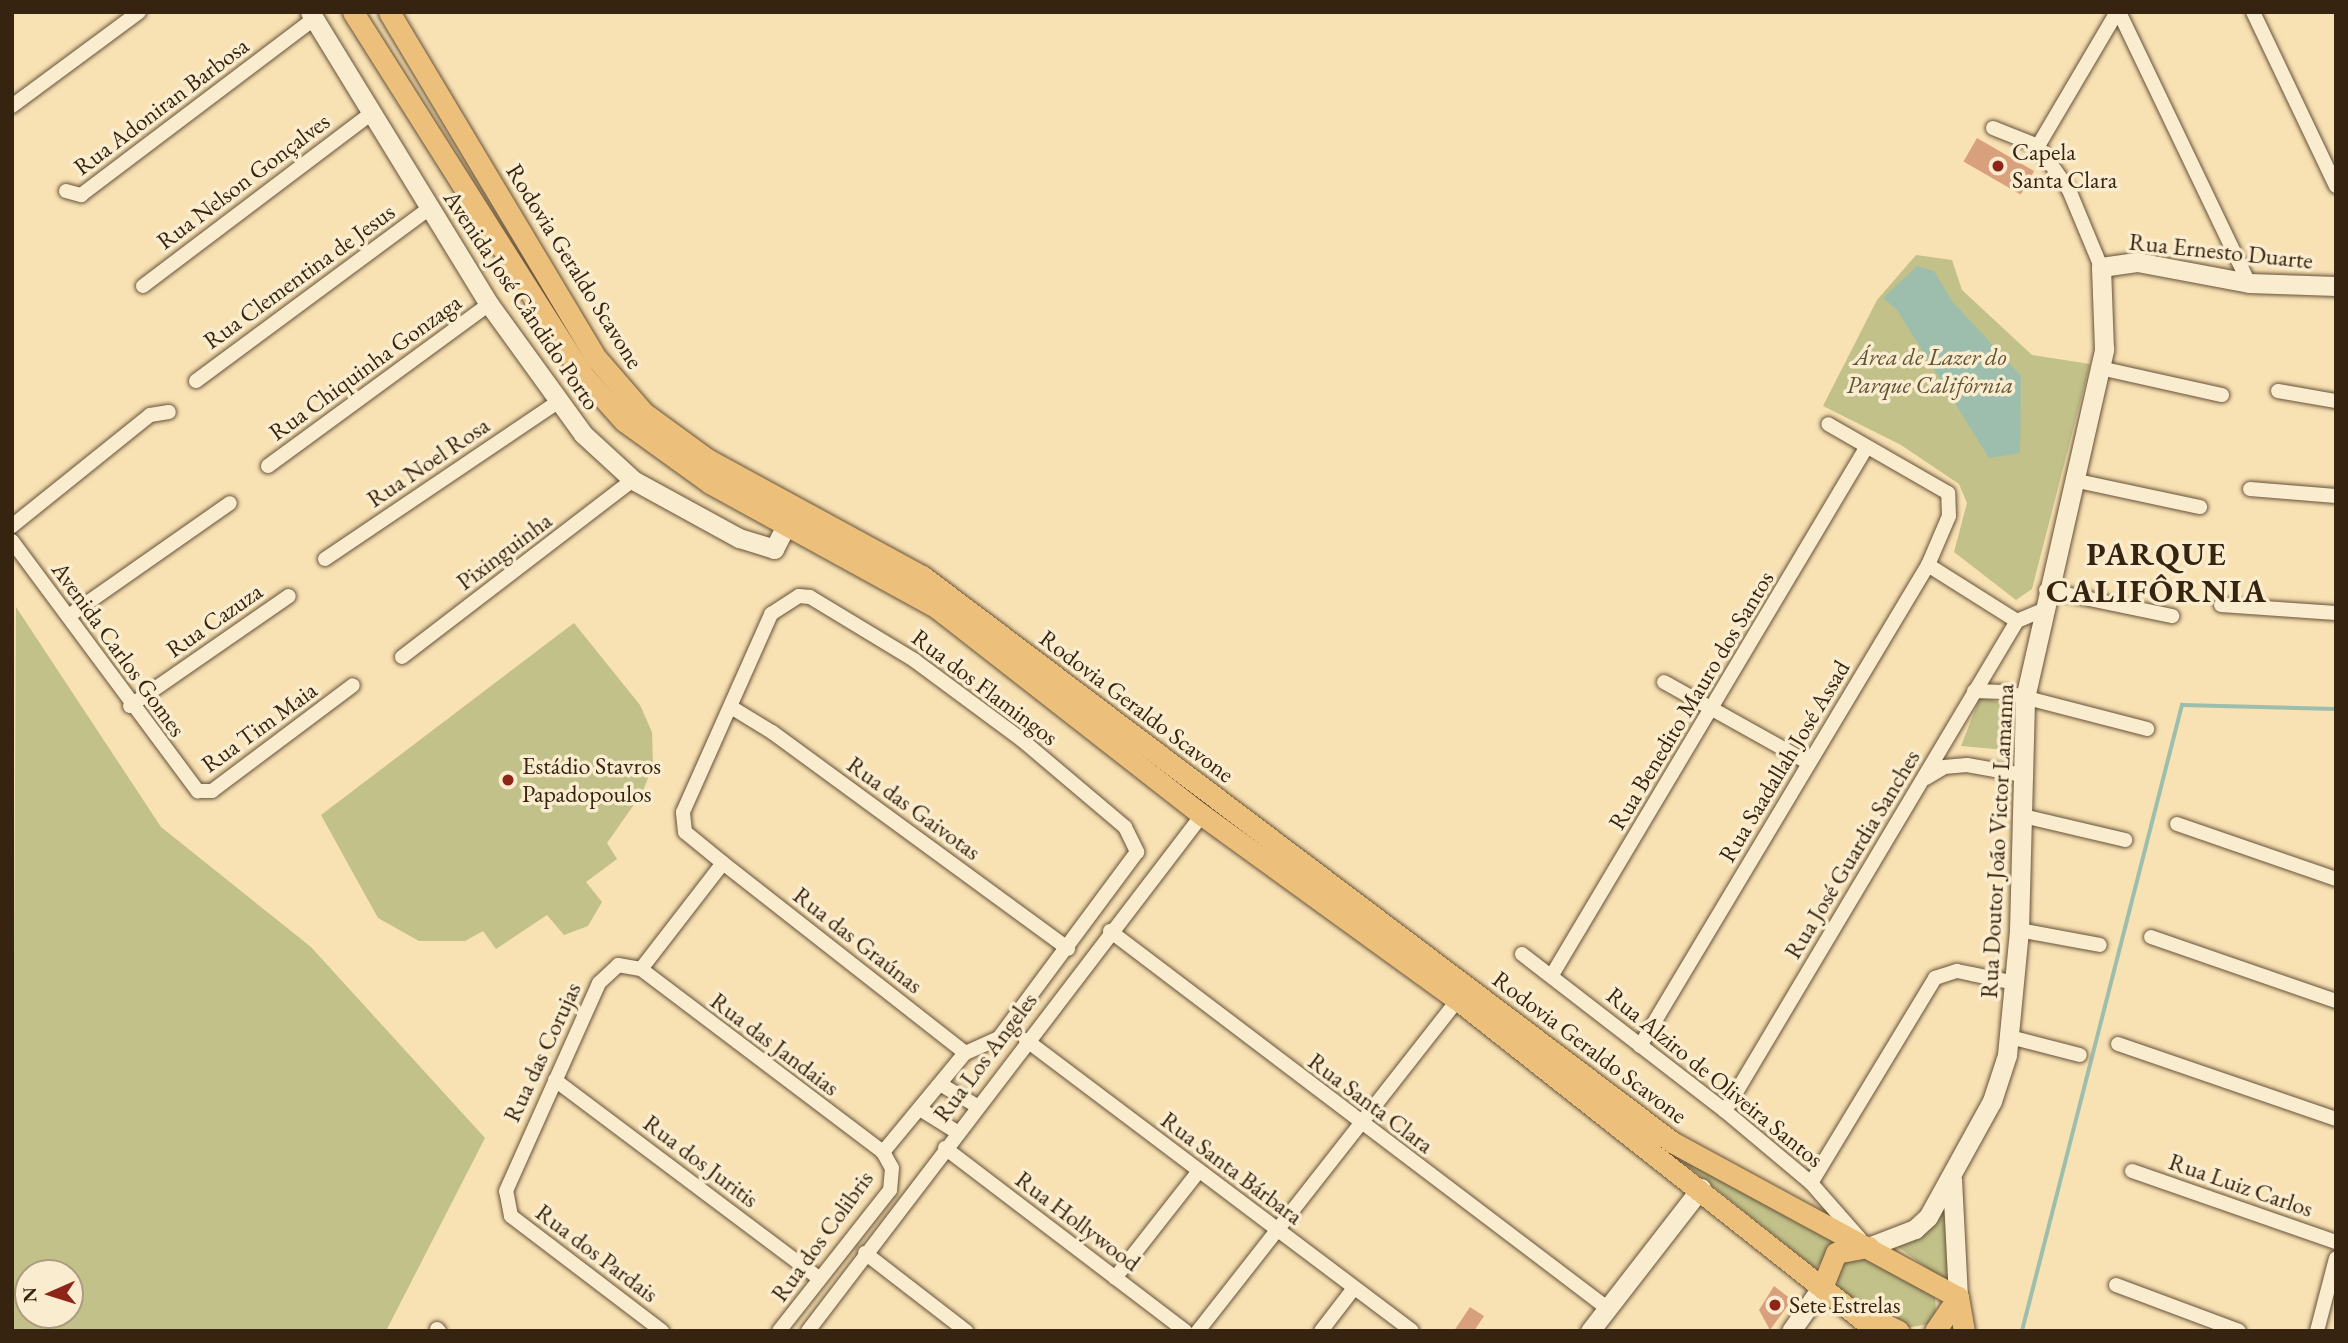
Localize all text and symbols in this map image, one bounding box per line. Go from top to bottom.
street label: Rua Adoniran Barbosa [68,31,254,181]
street label: Rua Nelson Gonçalves [151,107,335,255]
place label: Capela Santa Clara [2012,138,2117,194]
street label: Rodovia Geraldo Scavone [500,158,650,374]
marker: Capela Santa Clara [1990,158,2006,174]
street label: Avenida José Cândido Porto [438,185,606,415]
street label: Rua Clementina de Jesus [198,197,400,355]
street label: Rua Ernesto Duarte [2128,227,2314,275]
street label: Rua Chiquinha Gonzaga [263,288,467,446]
park label: Área de Lazer do Parque Califórnia [1847,343,2013,399]
street label: Rua Noel Rosa [361,411,495,513]
street label: Pixinguinha [451,506,557,596]
district label: PARQUE CALIFÔRNIA [2047,536,2267,611]
street label: Avenida Carlos Gomes [46,556,192,742]
street label: Rua Benedito Mauro dos Santos [1602,565,1780,835]
street label: Rua Cazuza [160,576,268,664]
street label: Rua dos Flamingos [906,623,1064,751]
street label: Rodovia Geraldo Scavone [1034,624,1240,788]
street label: Rua Saadallah José Assad [1712,655,1856,867]
street label: Rua Tim Maia [196,675,322,779]
street label: Rua Doutor João Victor Lamanna [1974,683,2020,999]
street label: Rua José Guardia Sanches [1778,744,1926,964]
street label: Rua das Gaivotas [842,750,986,866]
place label: Estádio Stavros Papadopoulos [522,752,661,808]
marker: Estádio Stavros Papadopoulos [500,772,516,788]
street label: Rua das Graúnas [788,881,928,999]
street label: Rodovia Geraldo Scavone [1487,965,1693,1129]
street label: Rua das Corujas [497,978,587,1126]
street label: Rua Alziro de Oliveira Santos [1601,981,1829,1173]
street label: Rua das Jandaias [705,986,845,1102]
street label: Rua Los Angeles [927,987,1043,1127]
street label: Rua Santa Clara [1303,1047,1439,1159]
street label: Rua Santa Bárbara [1155,1105,1309,1231]
street label: Rua dos Juritis [638,1108,764,1214]
street label: Rua Luiz Carlos [2165,1147,2317,1223]
street label: Rua dos Colibris [765,1165,879,1307]
street label: Rua Hollywood [1010,1165,1146,1277]
street label: Rua dos Pardais [530,1198,664,1308]
north arrow [14,1259,84,1329]
text: N [17,1287,42,1303]
place label: Sete Estrelas [1789,1291,1901,1319]
marker: Sete Estrelas [1767,1297,1783,1313]

